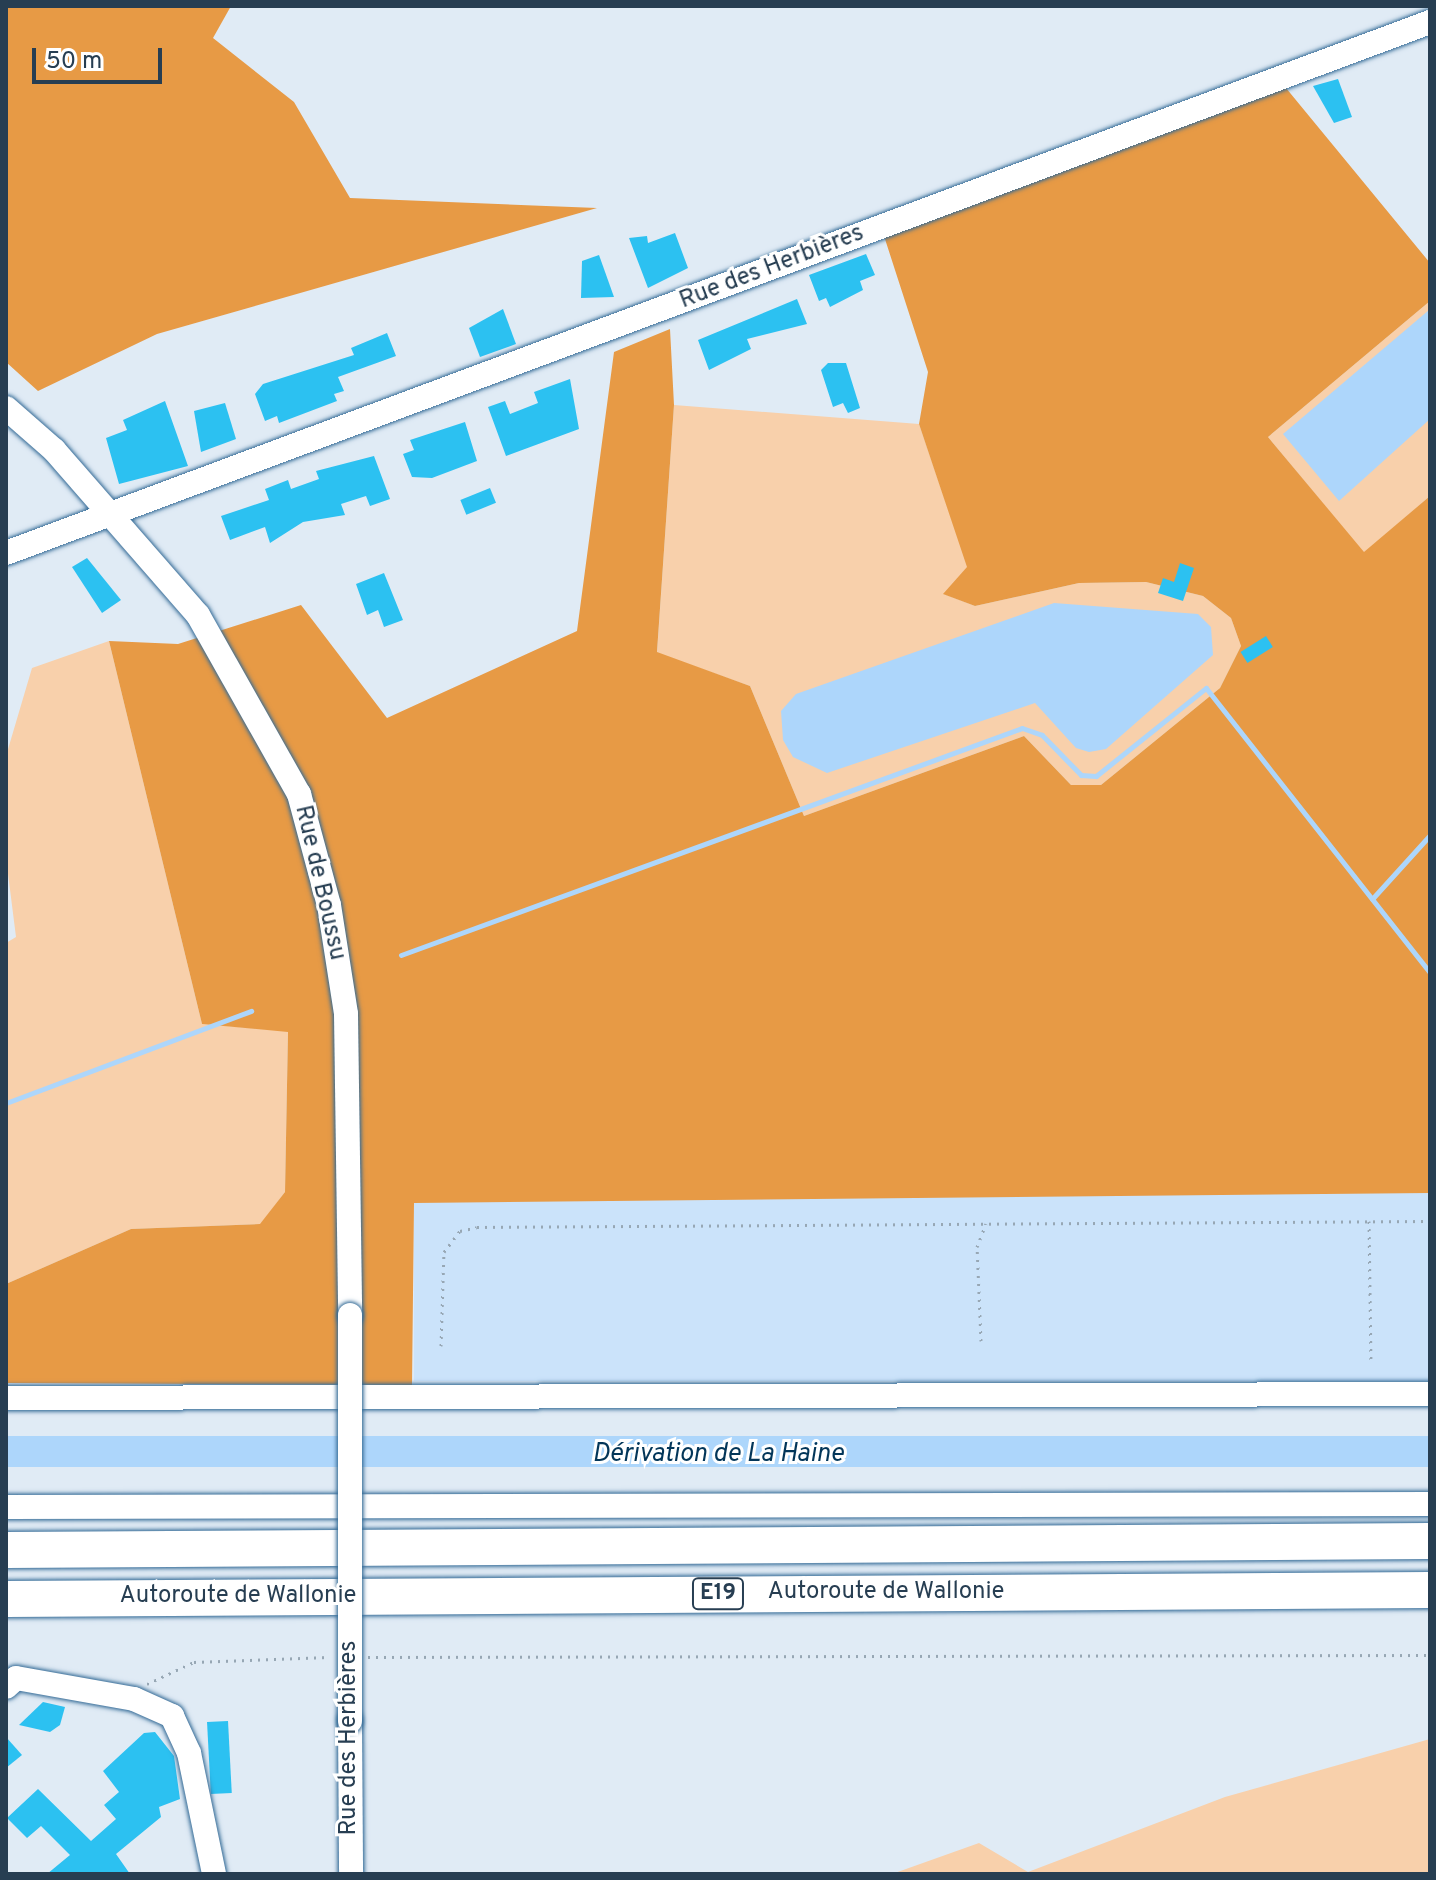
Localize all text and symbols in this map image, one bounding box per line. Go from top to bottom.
scale bar [36,32,166,82]
text: 50 m [46,47,102,77]
street label: Rue des Herbières [676,220,868,316]
street label: Rue de Boussu [287,803,351,963]
water label: Dérivation de La Haine [592,1439,844,1471]
road number: E19 [690,1576,746,1612]
street label: Autoroute de Wallonie [767,1579,1005,1607]
street label: Autoroute de Wallonie [119,1583,357,1611]
street label: Rue des Herbières [336,1641,364,1835]

